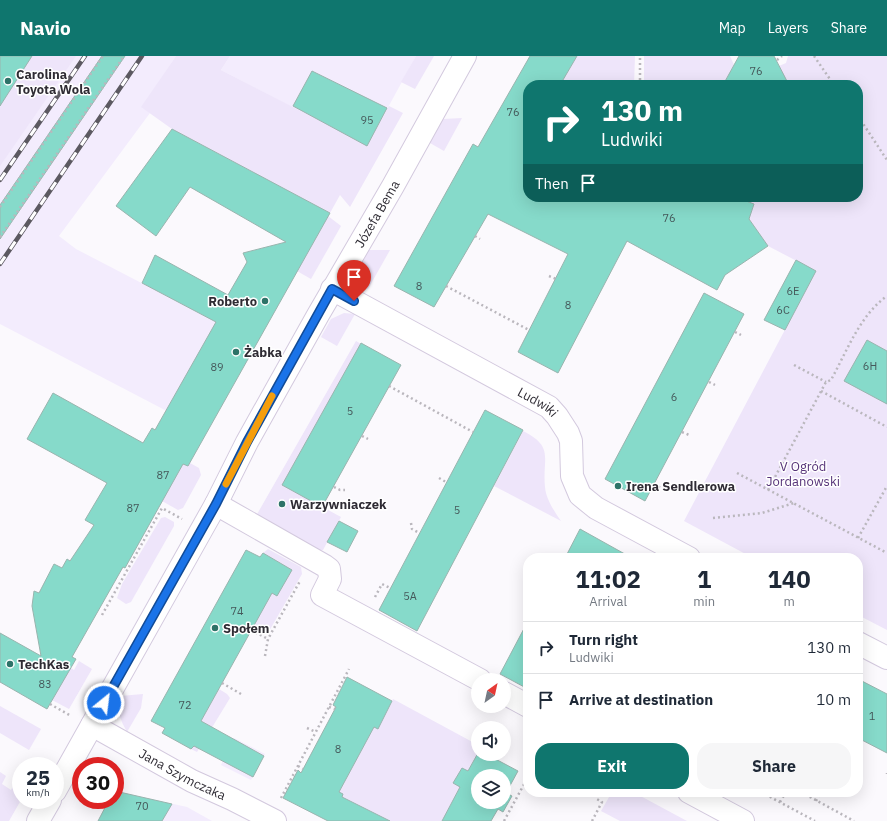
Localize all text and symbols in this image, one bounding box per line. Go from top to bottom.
text: Navio [20,16,71,40]
text: Map [719,19,746,37]
text: Layers [768,19,809,37]
text: Share [831,19,867,37]
house number: 76 [749,64,763,78]
place label: Carolina Toyota Wola [16,66,90,98]
marker: Carolina Toyota Wola [3,76,13,86]
text: 130 m [601,92,683,129]
icon: right [535,96,587,148]
house number: 76 [506,105,520,119]
house number: 95 [360,113,374,127]
text: Ludwiki [601,128,663,151]
icon: arrive [577,172,599,194]
text: Then [535,174,569,193]
street label: Józefa Bema [351,177,404,251]
house number: 76 [662,211,676,225]
pin [337,260,371,301]
icon: arrive [343,266,365,288]
house number: 8 [416,279,422,293]
house number: 6E [786,284,800,298]
place label: Roberto [208,293,257,310]
marker: Roberto [260,296,270,306]
house number: 8 [565,298,571,312]
house number: 6C [776,303,790,317]
place label: Żabka [244,344,282,361]
marker: Żabka [231,347,241,357]
house number: 6H [863,359,877,373]
house number: 89 [210,360,224,374]
street label: Ludwiki [515,384,562,421]
house number: 6 [671,390,677,404]
house number: 5 [347,404,353,418]
park label: V Ogród Jordanowski [766,458,840,490]
house number: 87 [156,468,170,482]
place label: Irena Sendlerowa [626,478,735,495]
marker: Irena Sendlerowa [613,481,623,491]
place label: Warzywniaczek [290,496,387,513]
marker: Warzywniaczek [277,499,287,509]
house number: 87 [126,501,140,515]
house number: 5 [454,503,460,517]
text: 11:02 [575,563,641,595]
text: 1 [697,563,711,595]
text: 140 [767,563,811,595]
house number: 5A [403,589,417,603]
text: Arrival [589,593,627,610]
text: min [693,593,715,610]
text: m [783,593,795,610]
house number: 74 [230,604,244,618]
place label: Społem [223,620,269,637]
marker: Społem [210,623,220,633]
text: Turn right [569,630,638,649]
icon: right [535,637,557,659]
text: 130 m [807,638,851,657]
text: Ludwiki [569,649,614,666]
place label: TechKas [18,656,70,673]
marker: TechKas [5,659,15,669]
north arrow [471,673,511,713]
map controls [471,673,511,809]
house number: 83 [38,677,52,691]
position arrow [83,682,125,724]
icon: arrive [535,689,557,711]
text: Arrive at destination [569,690,713,709]
text: 10 m [816,690,851,709]
house number: 72 [178,698,192,712]
house number: 1 [869,709,876,723]
button: sound [471,721,511,761]
house number: 8 [335,742,341,756]
button: Exit [535,743,689,789]
button: Share [697,743,851,789]
street label: Jana Szymczaka [136,745,228,804]
speed limit sign: 30 [72,757,124,809]
text: 25 [26,764,50,791]
button: layers [471,769,511,809]
text: km/h [26,786,50,799]
house number: 70 [135,799,149,813]

